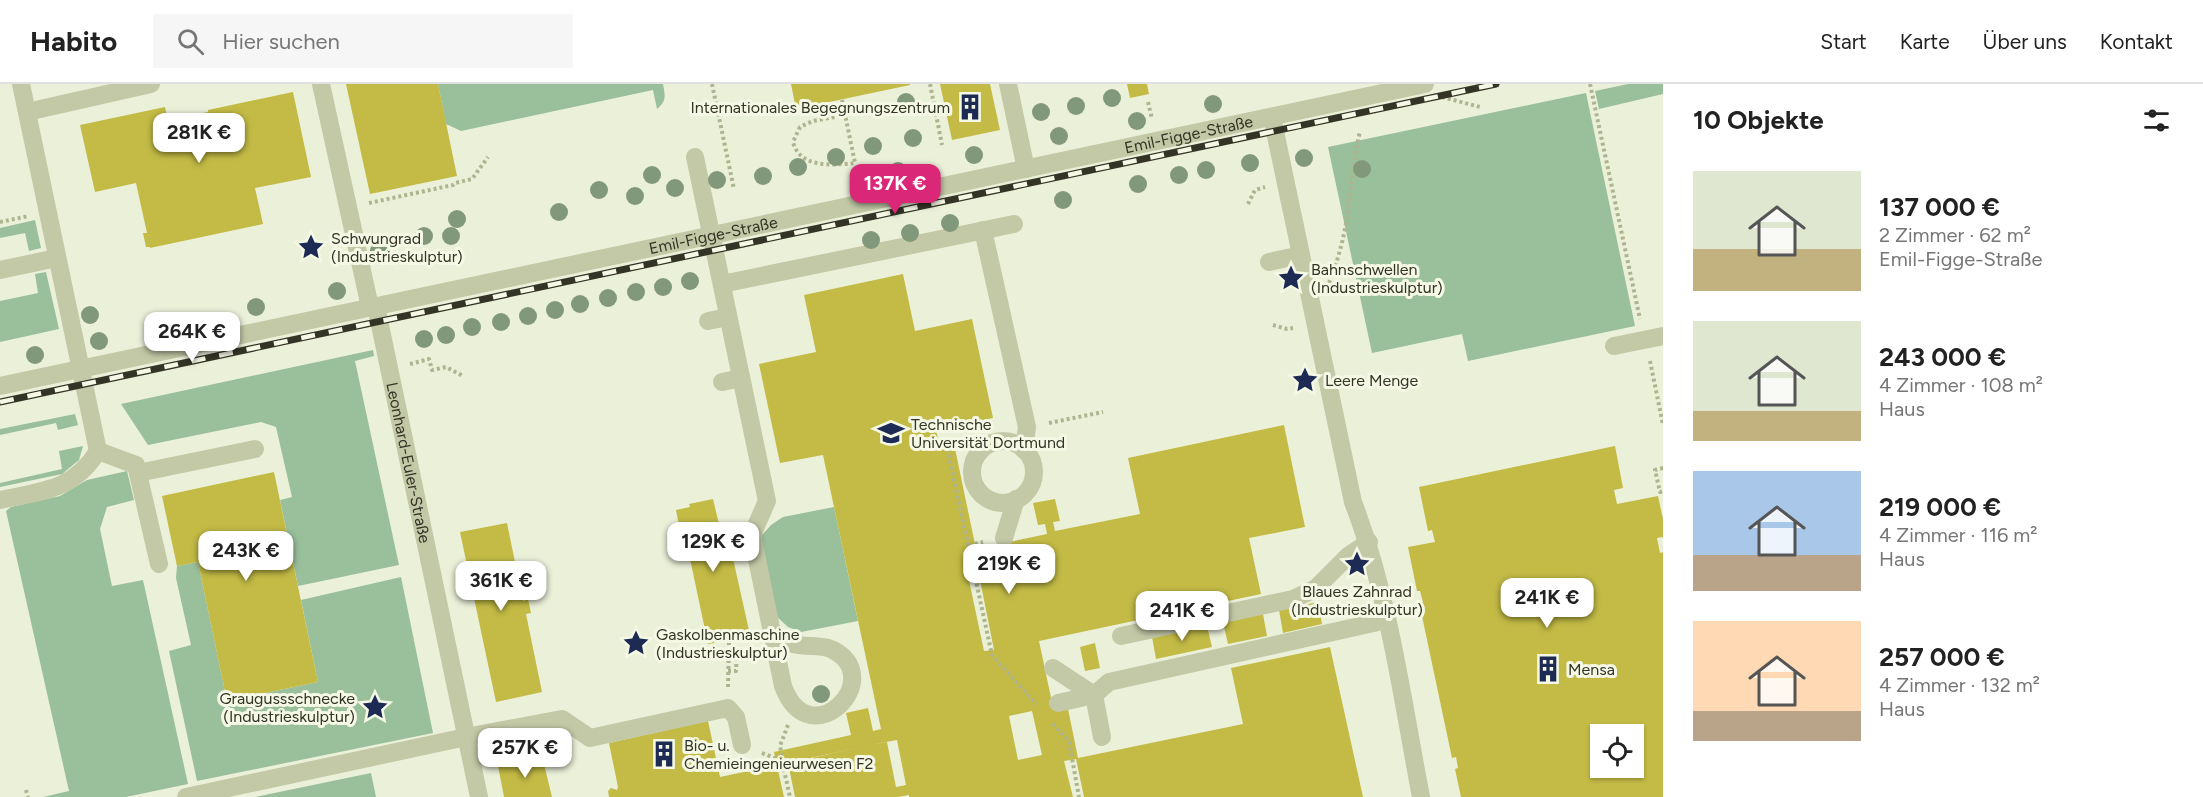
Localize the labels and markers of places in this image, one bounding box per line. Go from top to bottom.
building icon: Internationales Begegnungszentrum [955,92,985,122]
place label: Internationales Begegnungszentrum [691,98,950,117]
pin: 281K € [150,113,248,164]
pin: 137K € [846,164,944,215]
place label: Schwungrad (Industrieskulptur) [331,229,463,266]
place icon: Schwungrad (Industrieskulptur) [296,232,326,262]
place label: Bahnschwellen (Industrieskulptur) [1311,260,1443,297]
place icon: Bahnschwellen (Industrieskulptur) [1276,263,1306,293]
pin: 264K € [143,312,241,363]
place icon: Leere Menge [1290,365,1320,395]
place label: Leere Menge [1325,371,1418,390]
place label: Technische Universität Dortmund [911,415,1065,452]
school or university icon: Technische Universität Dortmund [876,418,906,448]
pin: 129K € [664,522,762,573]
pin: 243K € [197,531,295,582]
pin: 219K € [960,544,1058,595]
place icon: Blaues Zahnrad (Industrieskulptur) [1342,549,1372,579]
pin: 361K € [452,561,550,612]
pin: 241K € [1498,578,1596,629]
place label: Blaues Zahnrad (Industrieskulptur) [1291,582,1423,619]
pin: 241K € [1133,591,1231,642]
place label: Gaskolbenmaschine (Industrieskulptur) [656,625,800,662]
place icon: Gaskolbenmaschine (Industrieskulptur) [621,628,651,658]
building icon: Mensa [1533,654,1563,684]
place label: Mensa [1568,660,1615,679]
place label: Graugussschnecke (Industrieskulptur) [219,689,355,726]
place icon: Graugussschnecke (Industrieskulptur) [360,692,390,722]
pin: 257K € [476,728,574,779]
place label: Bio- u. Chemieingenieurwesen F2 [684,736,874,773]
building icon: Bio- u. Chemieingenieurwesen F2 [649,739,679,769]

